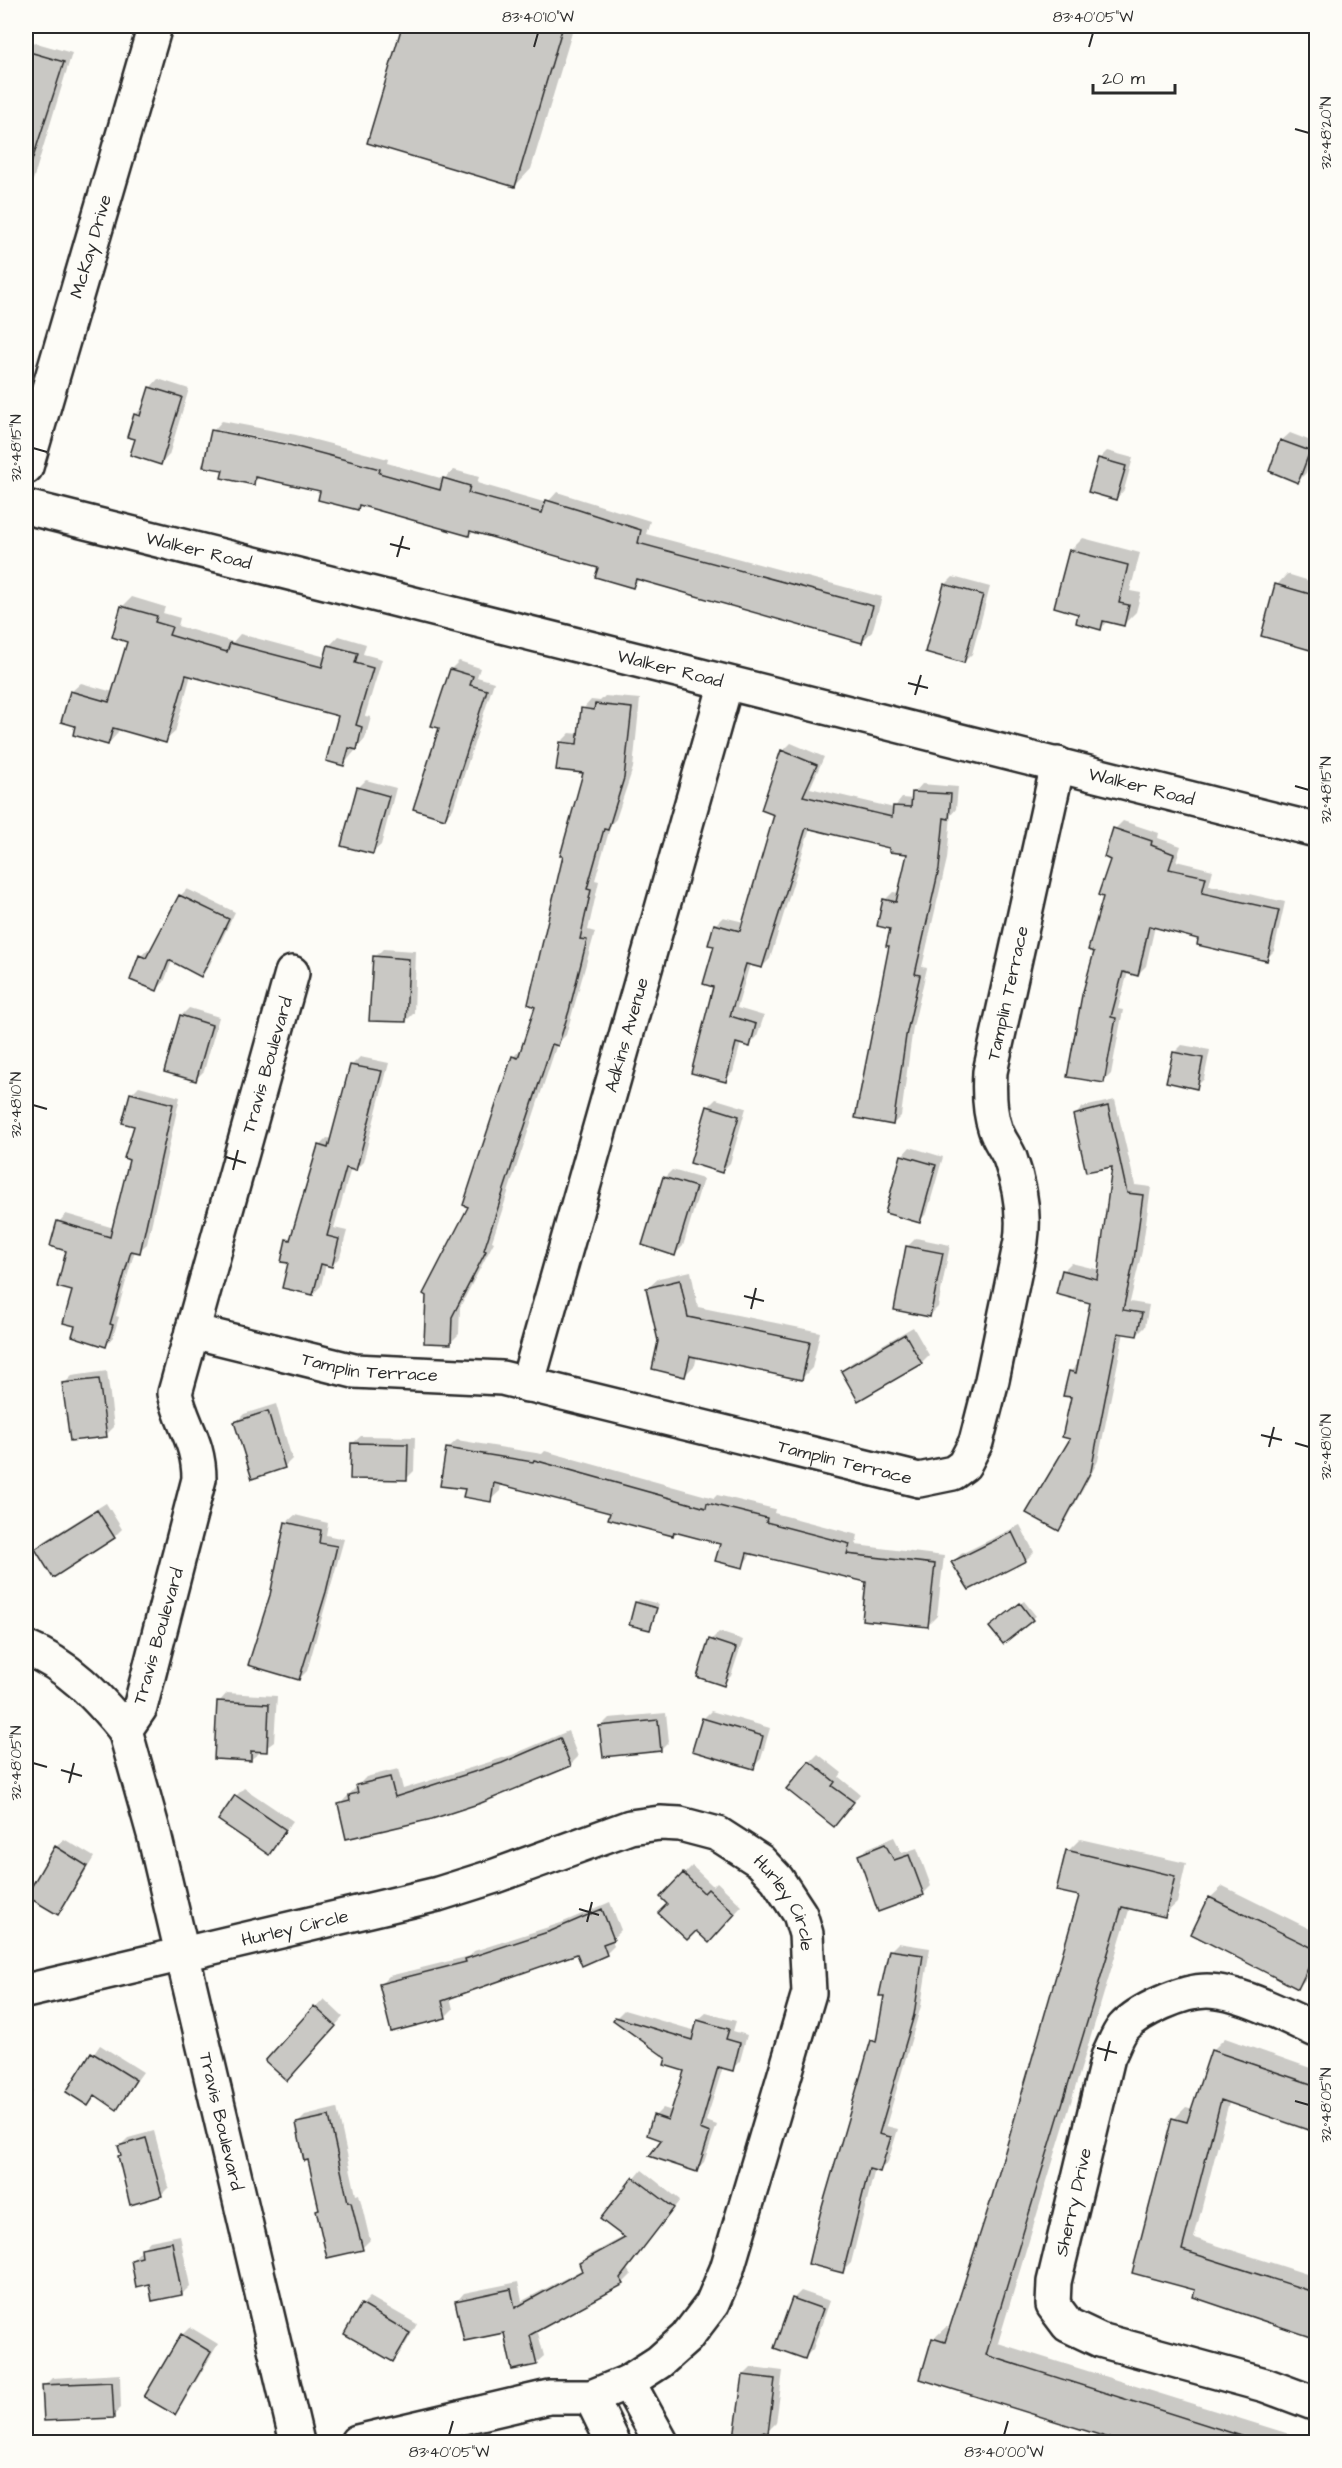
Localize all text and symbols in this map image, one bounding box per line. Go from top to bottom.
text: 83°40'10"W [502,7,574,28]
text: 83°40'05"W [1053,7,1133,28]
scale bar [1093,57,1176,95]
text: 20 m [1102,66,1145,91]
text: 32°48'20"N [1316,97,1337,169]
street label: McKay Drive [64,191,118,301]
text: 32°48'15"N [6,414,27,482]
street label: Walker Road [143,525,254,576]
street label: Walker Road [614,643,726,694]
text: 32°48'15"N [1316,756,1337,824]
street label: Walker Road [1086,762,1197,812]
street label: Tamplin Terrace [981,923,1035,1063]
street label: Adkins Avenue [599,974,655,1095]
street label: Travis Boulevard [236,994,299,1136]
text: 32°48'10"N [6,1072,27,1138]
street label: Tamplin Terrace [299,1347,439,1388]
text: 32°48'10"N [1316,1414,1337,1480]
street label: Tamplin Terrace [775,1434,915,1491]
street label: Travis Boulevard [127,1565,190,1707]
text: 32°48'05"N [6,1726,27,1800]
street label: Hurley Circle [747,1849,819,1952]
street label: Hurley Circle [239,1904,351,1953]
street label: Travis Boulevard [193,2050,249,2193]
text: 32°48'05"N [1316,2068,1337,2142]
street label: Sherry Drive [1049,2145,1099,2259]
text: 83°40'05"W [409,2442,489,2463]
text: 83°40'00"W [964,2442,1044,2463]

